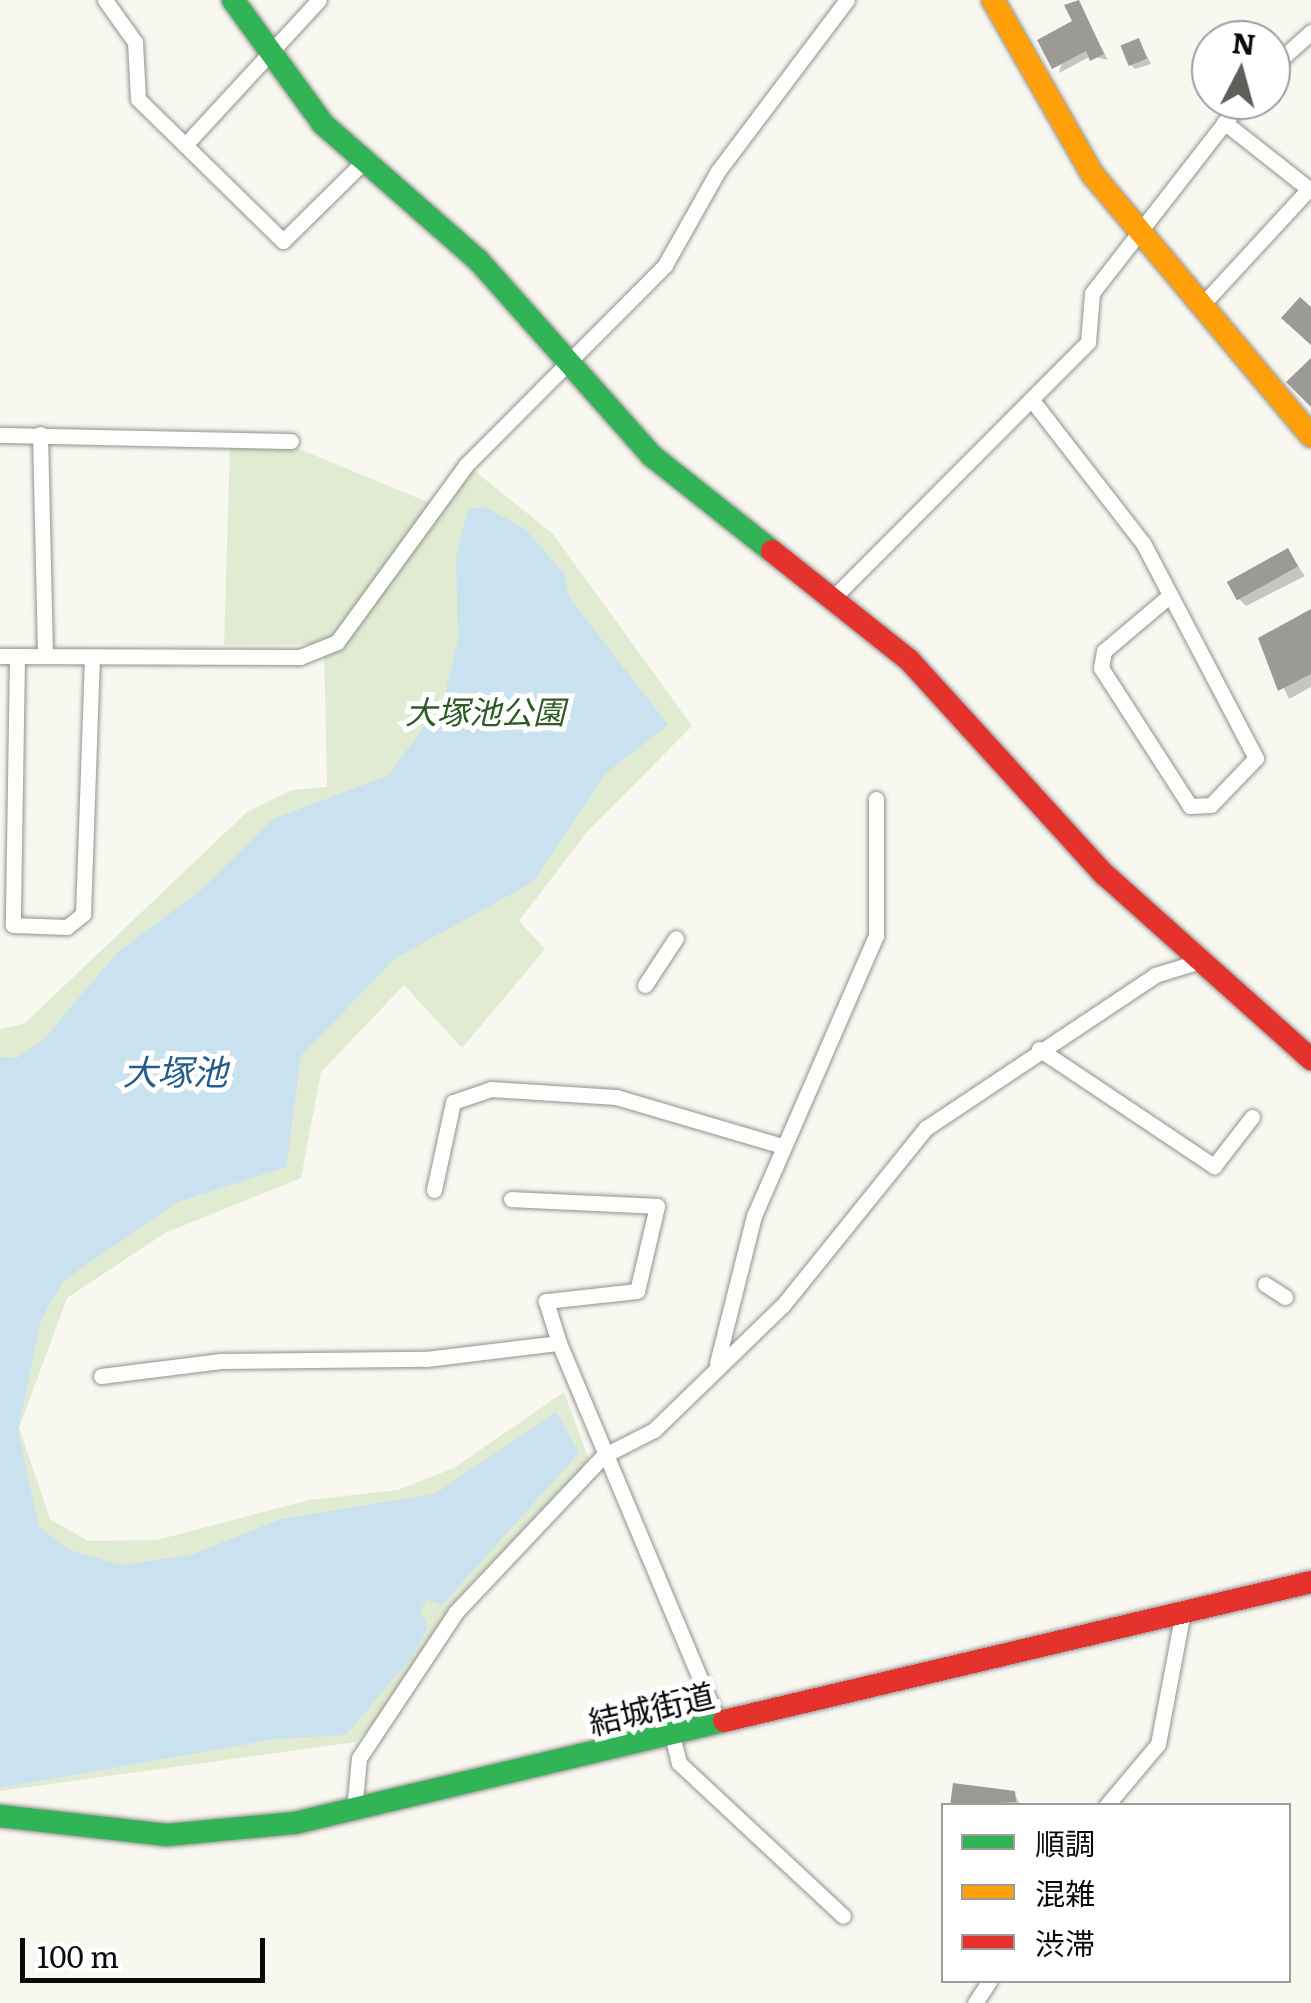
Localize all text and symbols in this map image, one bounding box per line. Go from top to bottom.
north arrow [1191,20,1291,120]
text: N [1230,20,1258,64]
park label: 大塚池公園 [405,691,565,729]
water label: 大塚池 [123,1049,227,1091]
street label: 結城街道 [584,1674,718,1740]
legend [941,1803,1291,1983]
text: 順調 [1035,1820,1095,1864]
text: 混雑 [1035,1870,1095,1914]
scale bar [25,1918,270,1980]
text: 渋滞 [1035,1920,1095,1964]
text: 100 m [37,1933,119,1977]

